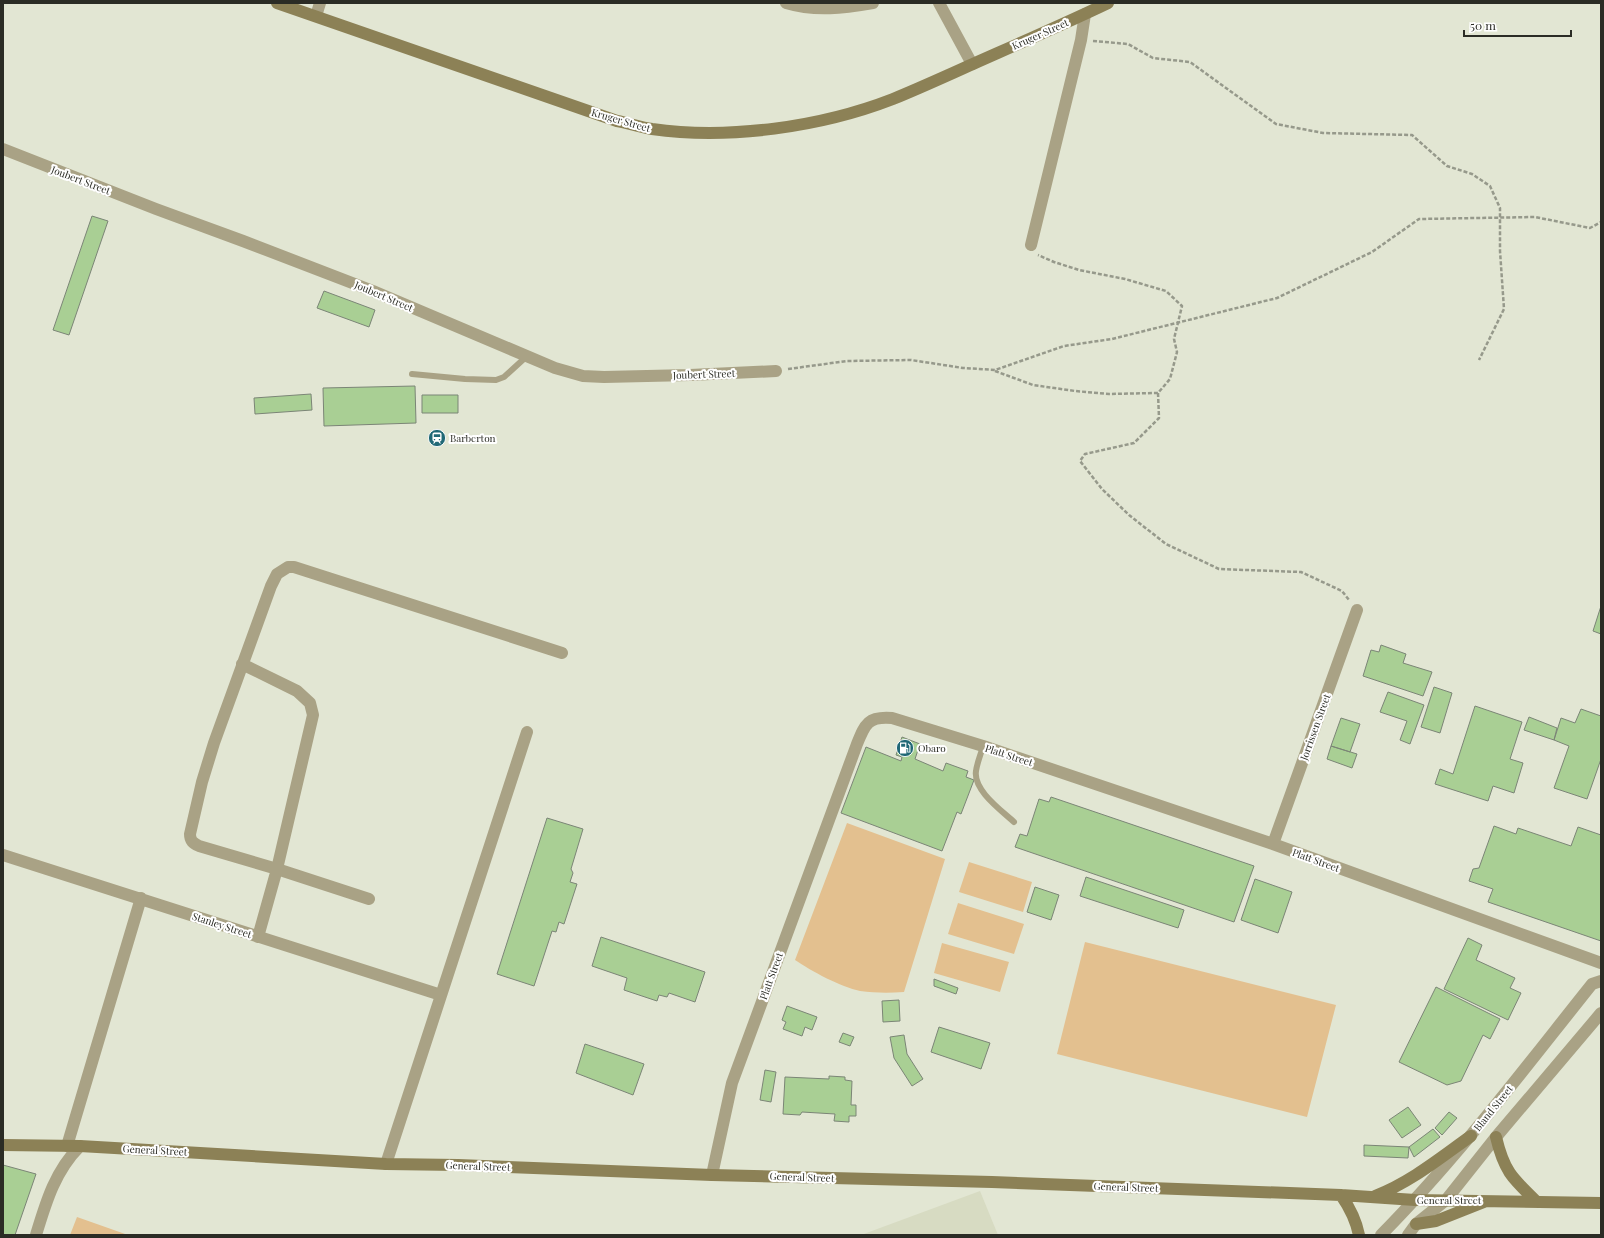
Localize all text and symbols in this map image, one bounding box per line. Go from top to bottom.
scale bar [1464,12,1571,38]
street label: Kruger Street [1009,15,1071,53]
text: 50 m [1470,17,1496,33]
street label: Kruger Street [590,105,653,135]
street label: Joubert Street [49,162,113,198]
street label: Joubert Street [352,277,416,315]
street label: Joubert Street [672,366,736,382]
station icon: Barberton [427,428,447,448]
place label: Barberton [450,431,496,445]
street label: Jorrissen Street [1296,691,1334,763]
fuel station icon: Obaro [895,738,915,758]
place label: Obaro [918,741,946,755]
street label: Platt Street [983,741,1035,769]
street label: Platt Street [1290,845,1342,875]
street label: Stanley Street [190,909,254,941]
street label: Platt Street [756,950,786,1002]
street label: Bland Street [1470,1082,1516,1134]
street label: General Street [122,1141,188,1159]
street label: General Street [445,1158,511,1174]
street label: General Street [769,1169,835,1185]
street label: General Street [1093,1179,1159,1195]
street label: General Street [1417,1193,1482,1207]

